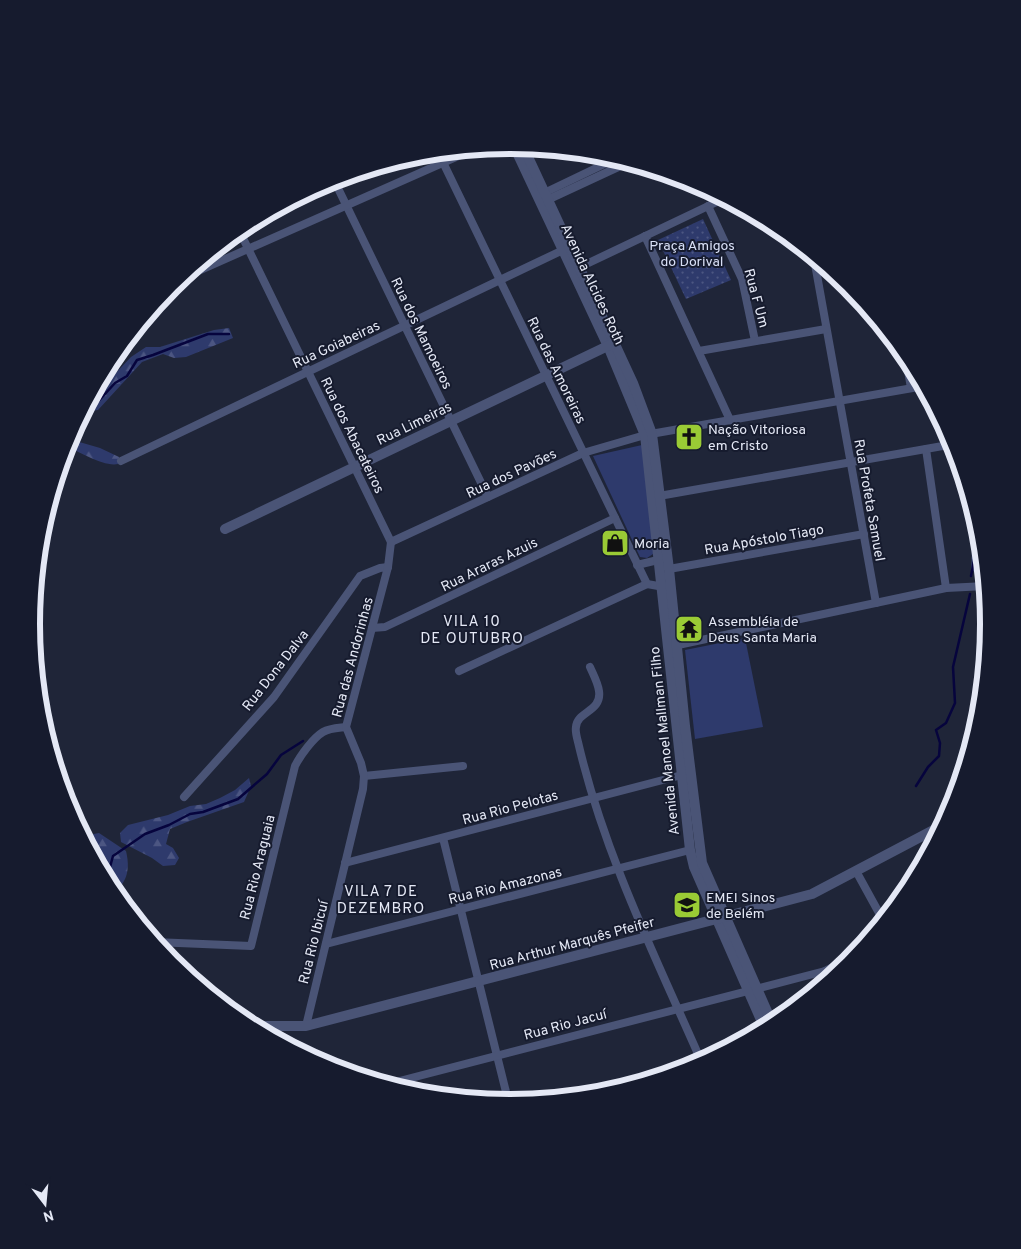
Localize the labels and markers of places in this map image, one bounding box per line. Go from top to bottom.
church icon: Nação Vitoriosa em Cristo [674,422,704,452]
place label: Nação Vitoriosa em Cristo [708,422,806,455]
shop icon: Moria [600,528,630,558]
place label: Moria [634,536,669,553]
temple icon: Assembléia de Deus Santa Maria [674,614,704,644]
place label: Assembléia de Deus Santa Maria [708,614,817,647]
school or university icon: EMEI Sinos de Belém [672,890,702,920]
place label: EMEI Sinos de Belém [706,890,775,923]

